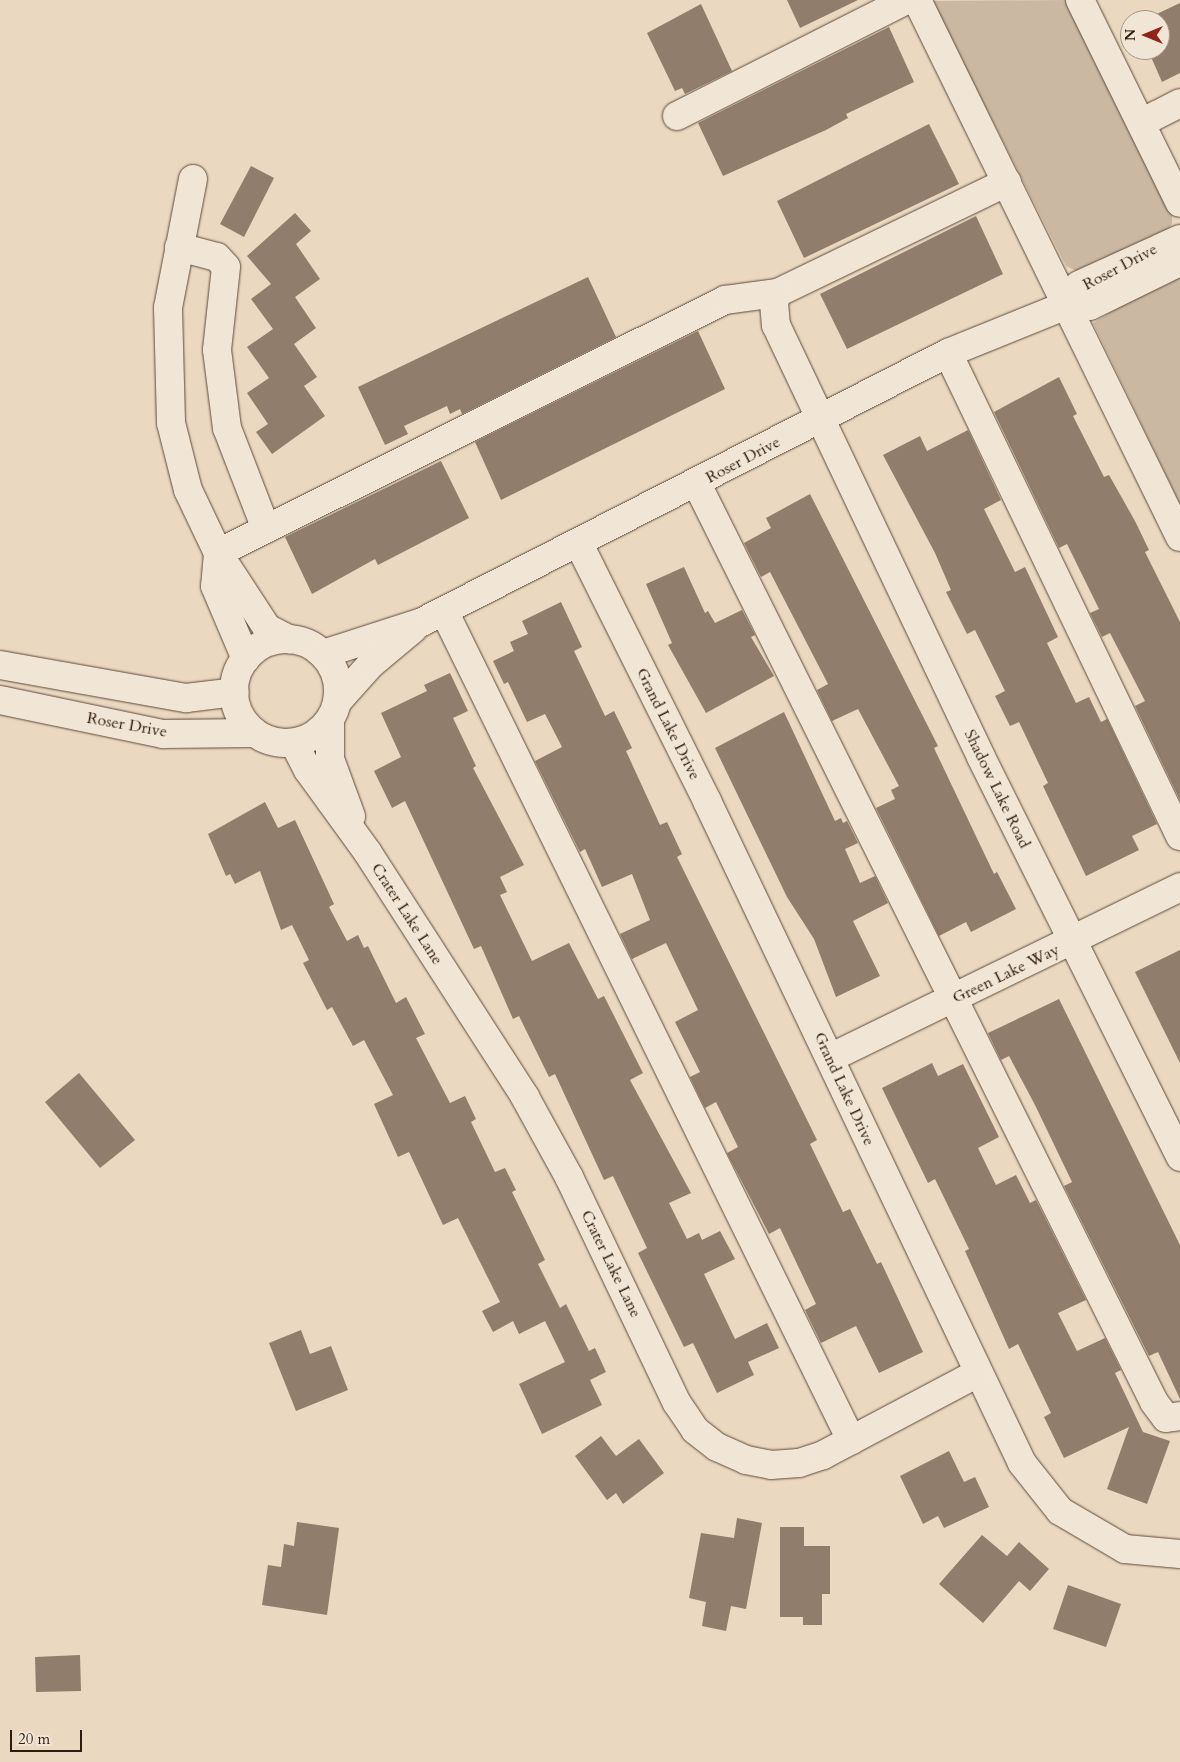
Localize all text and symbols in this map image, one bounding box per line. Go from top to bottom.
north arrow [1120,10,1170,60]
text: N [1121,29,1140,41]
street label: Roser Drive [1080,239,1160,295]
street label: Roser Drive [703,432,783,488]
street label: Grand Lake Drive [632,665,704,783]
street label: Roser Drive [85,708,169,742]
street label: Shadow Lake Road [960,726,1034,852]
street label: Crater Lake Lane [367,860,447,968]
street label: Green Lake Way [950,940,1062,1008]
street label: Grand Lake Drive [809,1029,879,1149]
street label: Crater Lake Lane [577,1207,645,1321]
scale bar [12,1720,85,1752]
text: 20 m [18,1729,50,1749]

